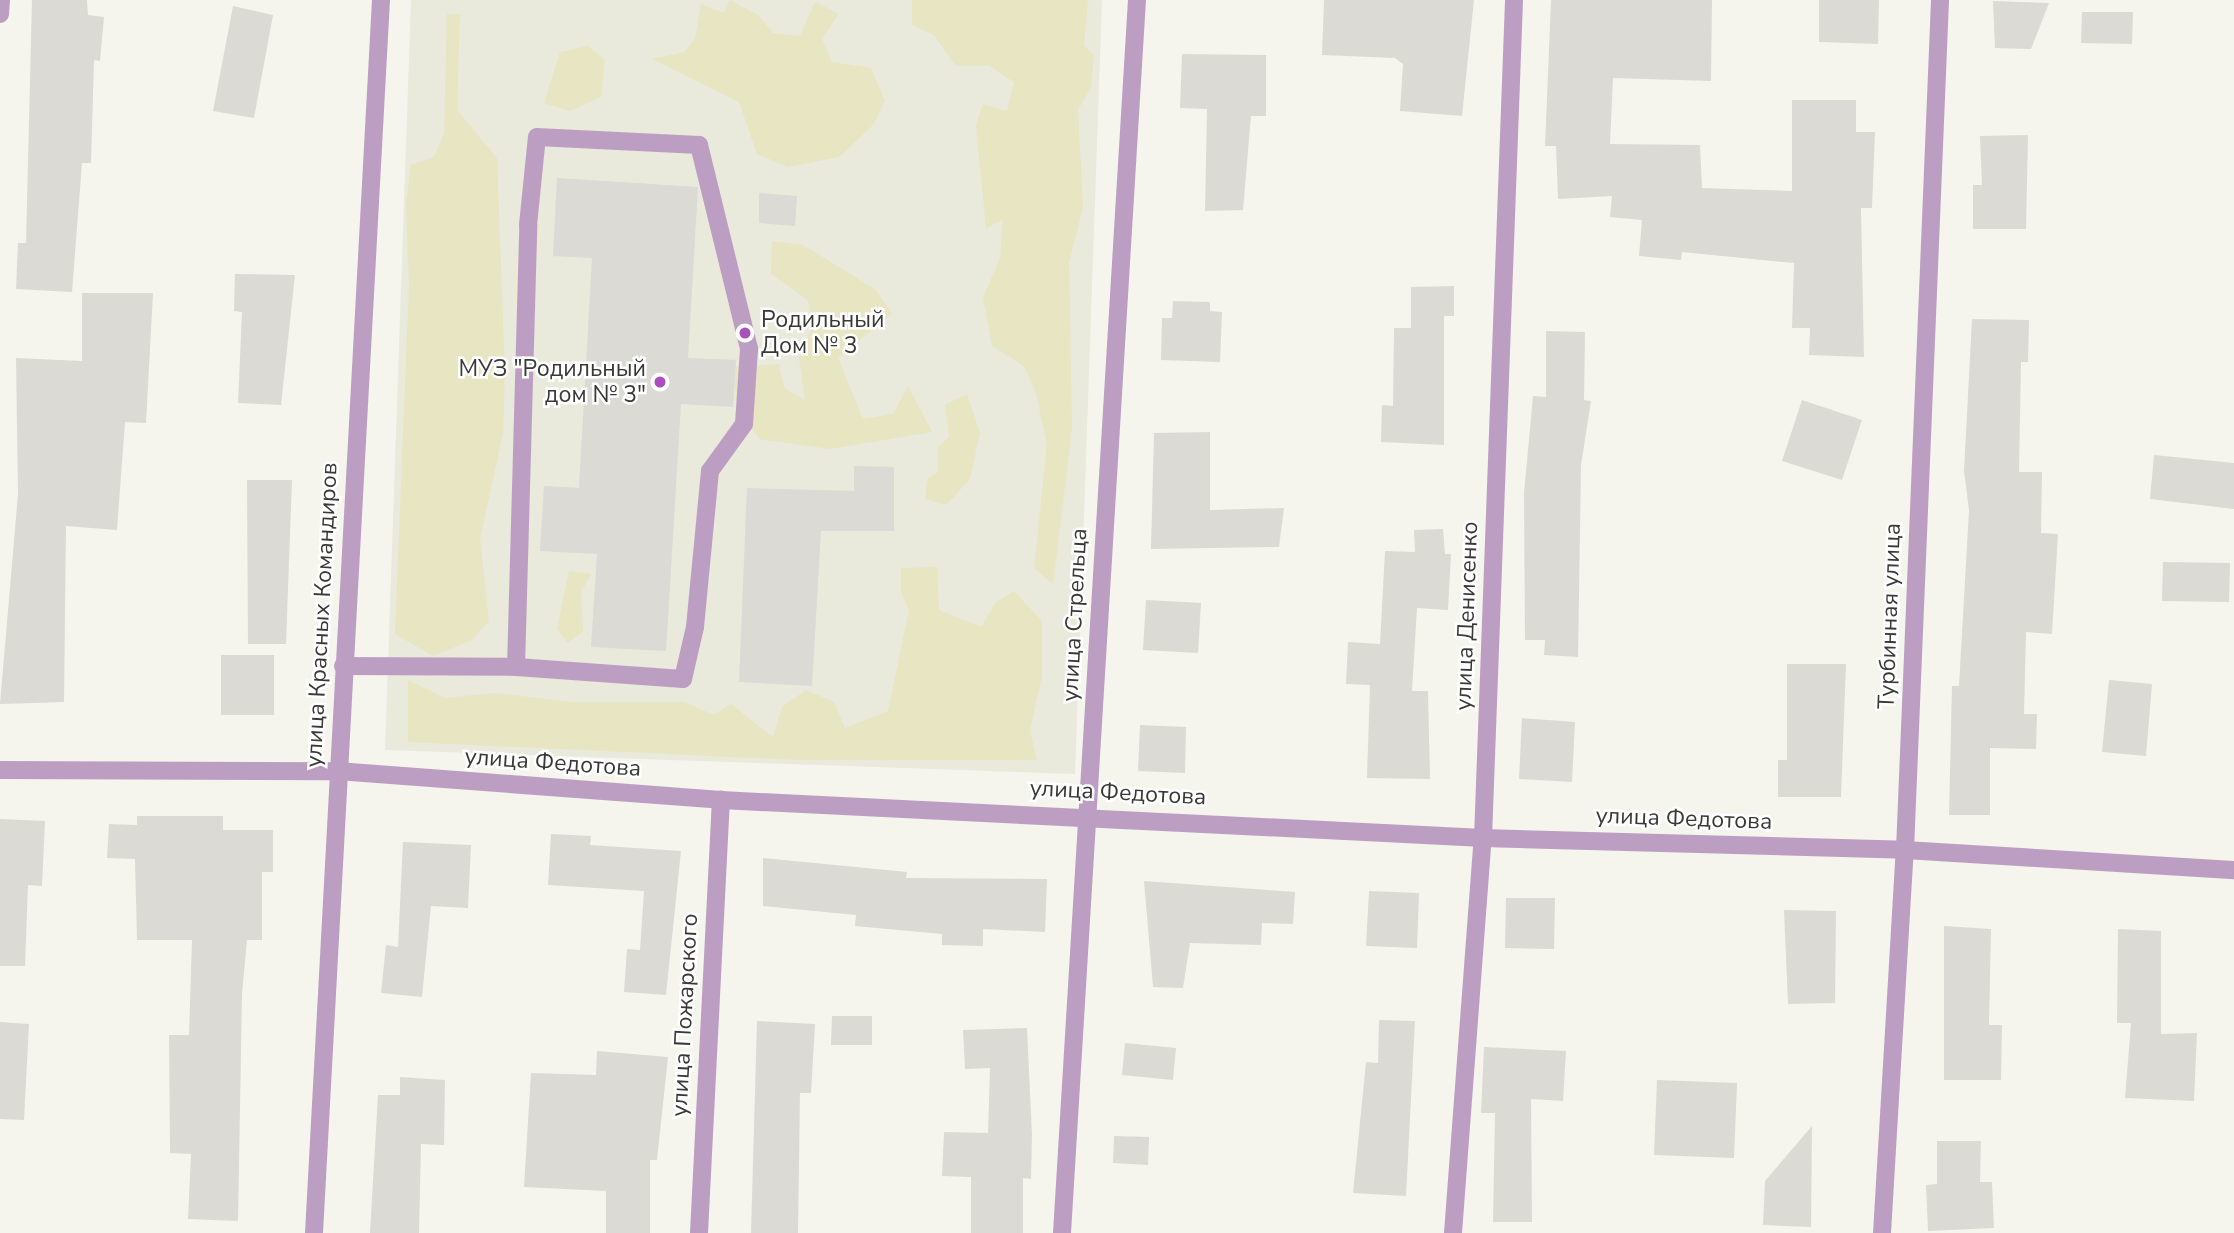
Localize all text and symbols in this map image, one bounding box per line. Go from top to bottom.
place label: Родильный Дом № 3 [761,306,885,360]
marker: Родильный Дом № 3 [735,323,755,343]
place label: МУЗ "Родильный дом № 3" [458,355,646,409]
marker: МУЗ "Родильный дом № 3" [652,374,668,390]
street label: улица Красных Командиров [300,462,344,768]
street label: улица Денисенко [1450,521,1484,711]
street label: Турбинная улица [1873,522,1907,710]
street label: улица Стрельца [1057,528,1093,702]
street label: улица Федотова [464,743,642,783]
street label: улица Федотова [1029,775,1207,811]
street label: улица Федотова [1595,802,1773,836]
street label: улица Пожарского [666,913,704,1117]

